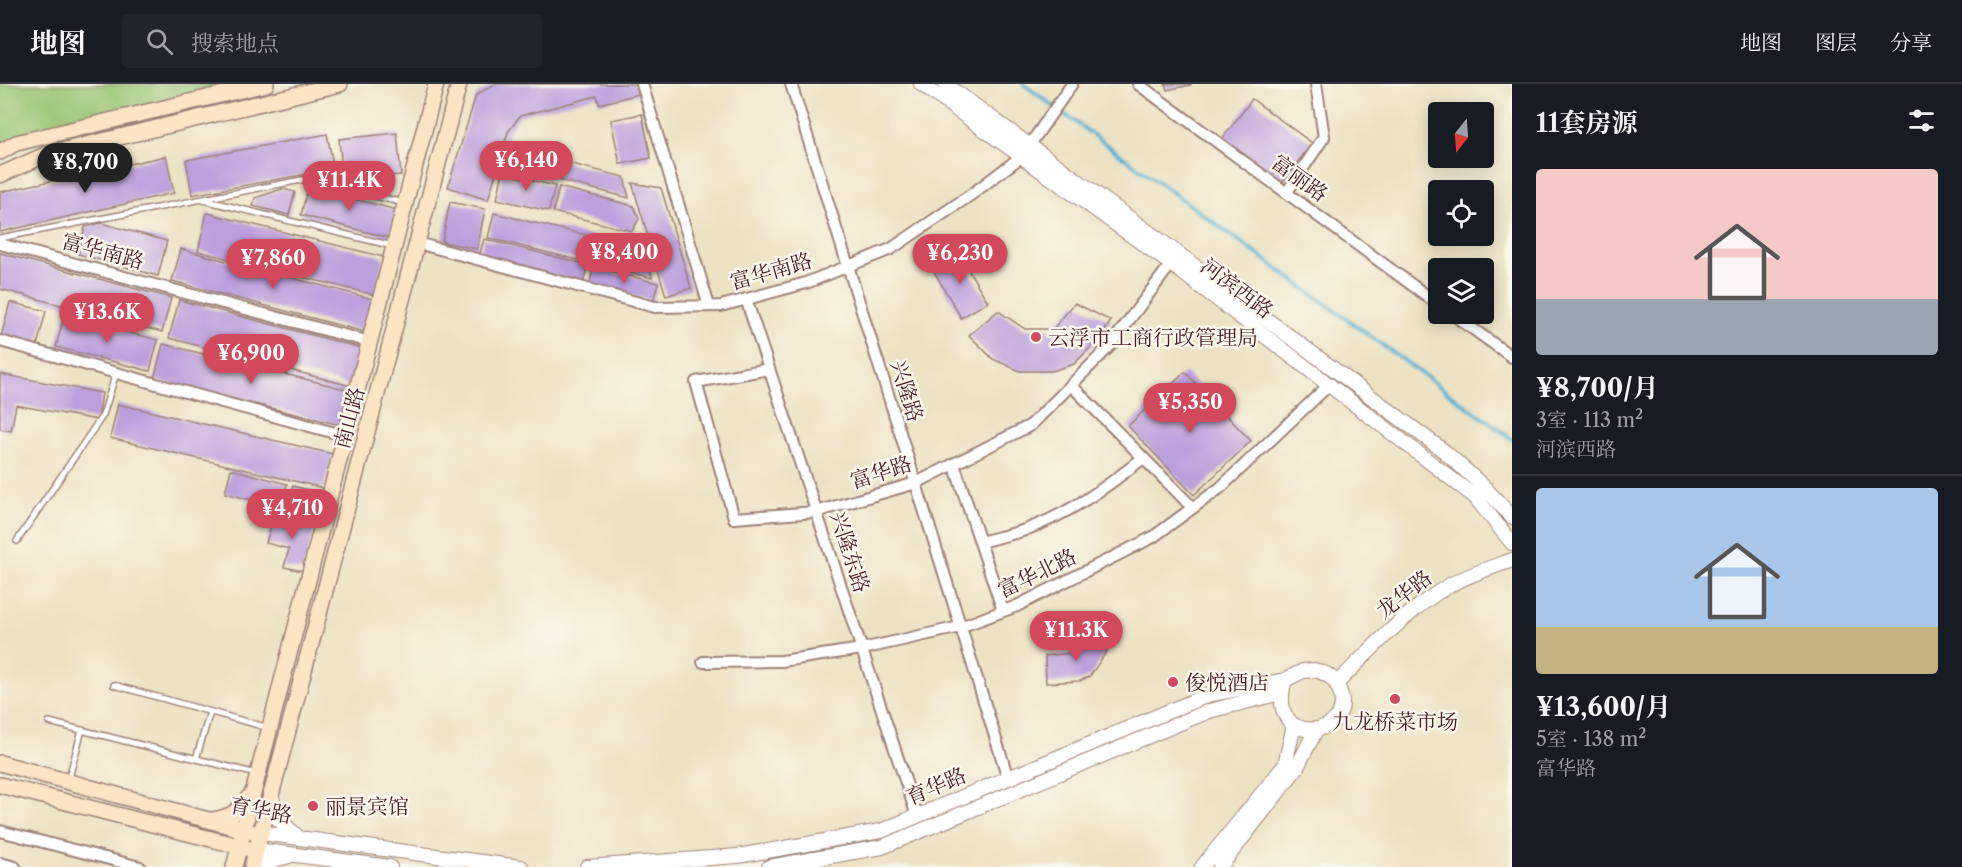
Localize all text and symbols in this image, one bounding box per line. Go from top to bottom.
search box [122,14,542,68]
icon: search [143,25,176,58]
text: 地图 [30,26,86,60]
text: 搜索地点 [191,30,279,57]
text: 地图 [1740,30,1782,55]
text: 图层 [1815,30,1857,55]
text: 分享 [1890,30,1932,55]
north arrow [1428,102,1494,168]
map controls [1428,102,1494,324]
icon: filters [1905,104,1938,137]
text: 11套房源 [1536,107,1637,139]
pin: ¥6,140 [477,141,575,192]
pin: ¥8,700 [36,143,134,194]
text: ¥6,140 [494,148,558,172]
street label: 富丽路 [1267,149,1333,207]
text: ¥8,700 [51,150,119,174]
pin: ¥11.4K [300,161,398,212]
text: ¥11.4K [316,168,382,192]
button: locate [1428,180,1494,246]
icon: home [1683,208,1791,316]
street label: 富华南路 [59,228,147,274]
pin: ¥8,400 [575,233,673,284]
pin: ¥6,230 [911,234,1009,285]
pin: ¥7,860 [224,239,322,290]
text: ¥8,400 [590,240,658,264]
text: ¥6,230 [927,241,994,265]
text: ¥7,860 [240,246,306,270]
street label: 富华南路 [727,247,815,295]
street label: 河滨西路 [1196,253,1278,323]
button: layers [1428,258,1494,324]
pin: ¥13.6K [58,293,156,344]
text: ¥13.6K [73,300,141,324]
place label: 云浮市工商行政管理局 [1048,325,1258,350]
marker: 云浮市工商行政管理局 [1029,330,1043,344]
pin: ¥6,900 [202,334,300,385]
text: ¥6,900 [217,341,285,365]
street label: 兴隆路 [886,357,928,425]
text: ¥8,700/月 [1536,372,1659,404]
pin: ¥5,350 [1141,383,1239,434]
street label: 南山路 [329,384,369,452]
text: ¥5,350 [1157,390,1223,414]
text: 3室 · 113 m² [1536,408,1643,432]
text: 河滨西路 [1536,437,1616,461]
street label: 富华路 [847,450,915,494]
pin: ¥4,710 [243,489,341,540]
text: ¥4,710 [261,496,323,520]
street label: 兴隆东路 [825,508,875,596]
icon: home [1683,527,1791,635]
street label: 富华北路 [994,543,1080,603]
street label: 龙华路 [1371,565,1437,623]
pin: ¥11.3K [1027,611,1125,662]
text: ¥11.3K [1044,618,1108,642]
place label: 俊悦酒店 [1185,670,1269,695]
marker: 俊悦酒店 [1166,675,1180,689]
text: ¥13,600/月 [1536,691,1671,723]
marker: 九龙桥菜市场 [1388,692,1402,706]
place label: 九龙桥菜市场 [1332,709,1458,734]
text: 5室 · 138 m² [1536,727,1647,751]
text: 富华路 [1536,756,1596,780]
street label: 育华路 [902,762,970,810]
street label: 育华路 [228,792,294,828]
place label: 丽景宾馆 [325,794,409,819]
marker: 丽景宾馆 [306,799,320,813]

